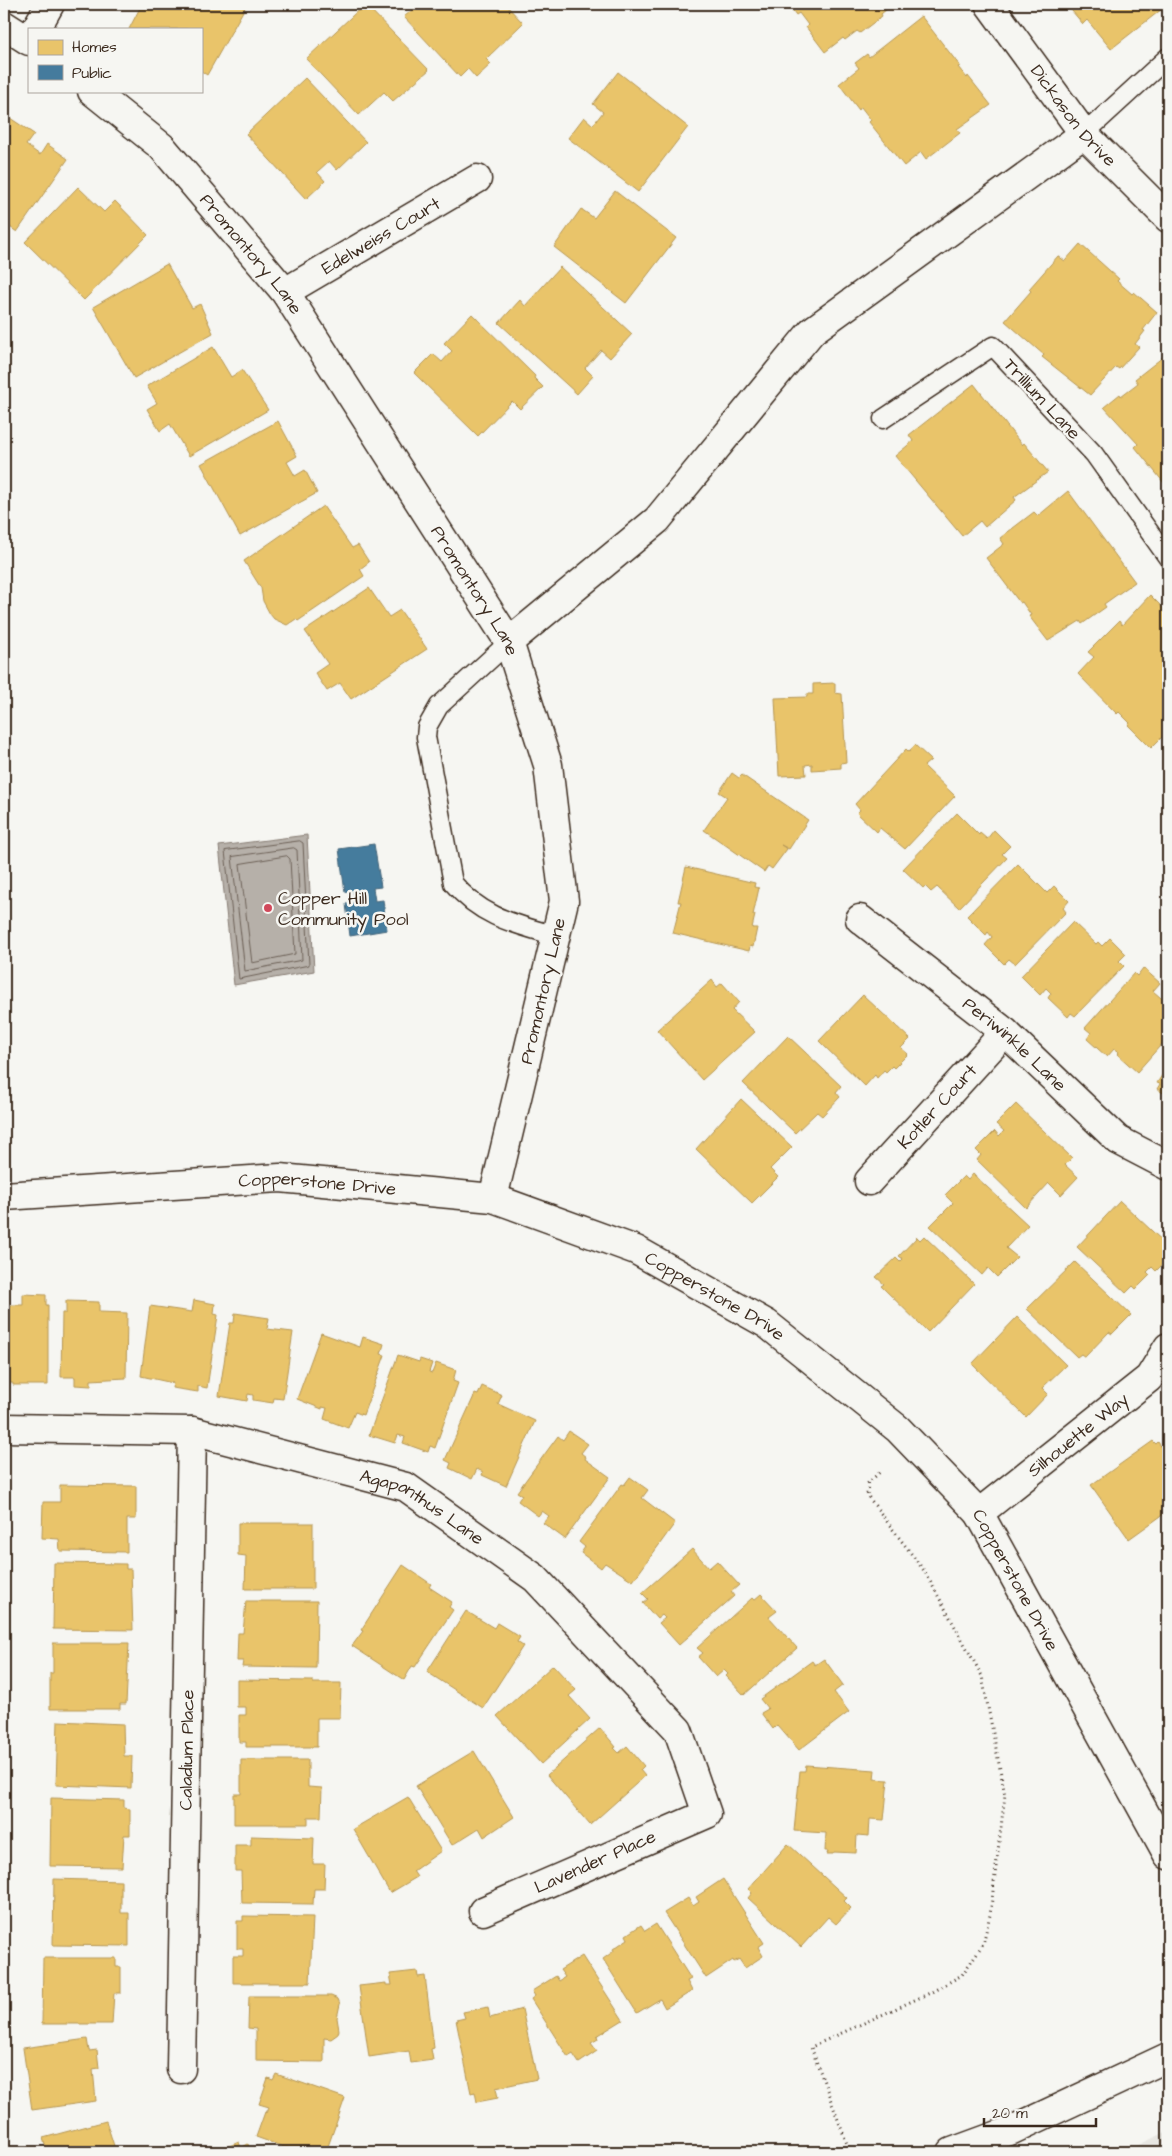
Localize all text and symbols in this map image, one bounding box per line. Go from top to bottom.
legend [28,28,202,92]
text: Homes [72,37,117,58]
street label: Dickason Drive [1025,59,1122,172]
text: Public [72,63,112,84]
street label: Promontory Lane [194,188,309,319]
street label: Edelweiss Court [317,191,445,280]
street label: Trillium Lane [998,353,1086,445]
street label: Promontory Lane [425,521,525,659]
place label: Copper Hill Community Pool [278,886,409,933]
marker: Copper Hill Community Pool [262,902,274,914]
street label: Promontory Lane [514,915,573,1067]
street label: Periwinkle Lane [957,991,1072,1097]
street label: Kotler Court [892,1058,983,1154]
street label: Copperstone Drive [237,1165,398,1201]
street label: Copperstone Drive [640,1245,791,1346]
street label: Silhouette Way [1022,1387,1134,1483]
street label: Agapanthus Lane [357,1463,489,1551]
street label: Copperstone Drive [967,1504,1065,1655]
street label: Caladium Place [173,1689,200,1811]
street label: Lavender Place [530,1824,660,1900]
scale bar [984,2096,1097,2128]
text: 20 m [992,2103,1028,2124]

